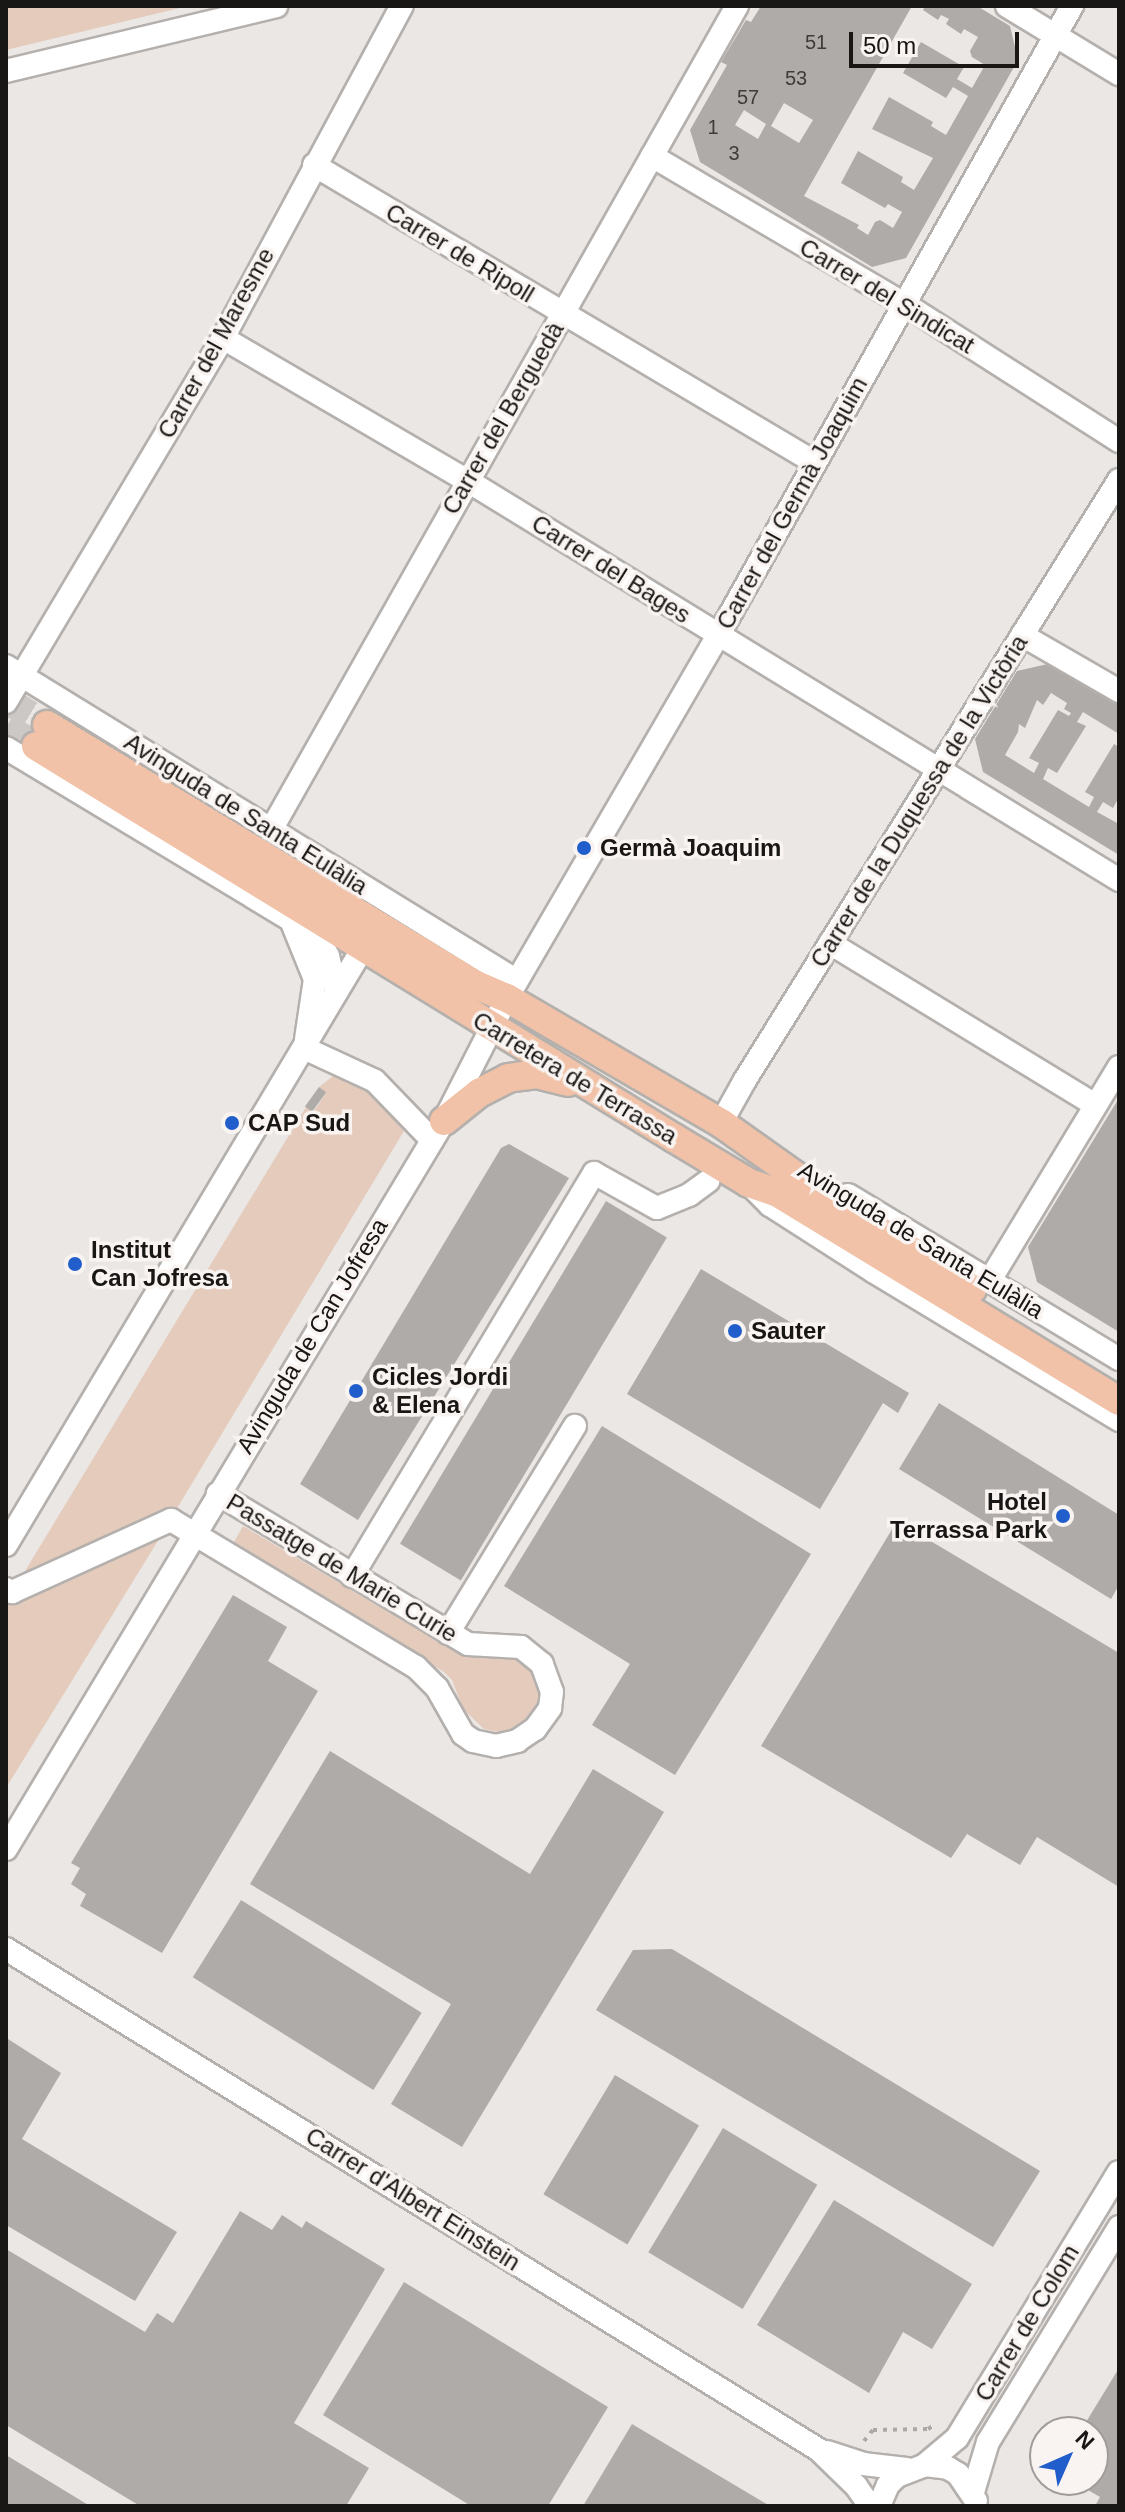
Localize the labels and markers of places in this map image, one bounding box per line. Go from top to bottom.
place label: Germà Joaquim [600,834,781,862]
marker: Germà Joaquim [575,839,593,857]
place label: CAP Sud [248,1109,351,1137]
marker: CAP Sud [223,1114,241,1132]
place label: Institut Can Jofresa [91,1236,228,1292]
marker: Institut Can Jofresa [66,1255,84,1273]
place label: Sauter [751,1317,826,1345]
marker: Sauter [726,1322,744,1340]
place label: Cicles Jordi & Elena [372,1363,508,1419]
marker: Cicles Jordi & Elena [347,1382,365,1400]
place label: Hotel Terrassa Park [890,1488,1047,1544]
marker: Hotel Terrassa Park [1054,1507,1072,1525]

